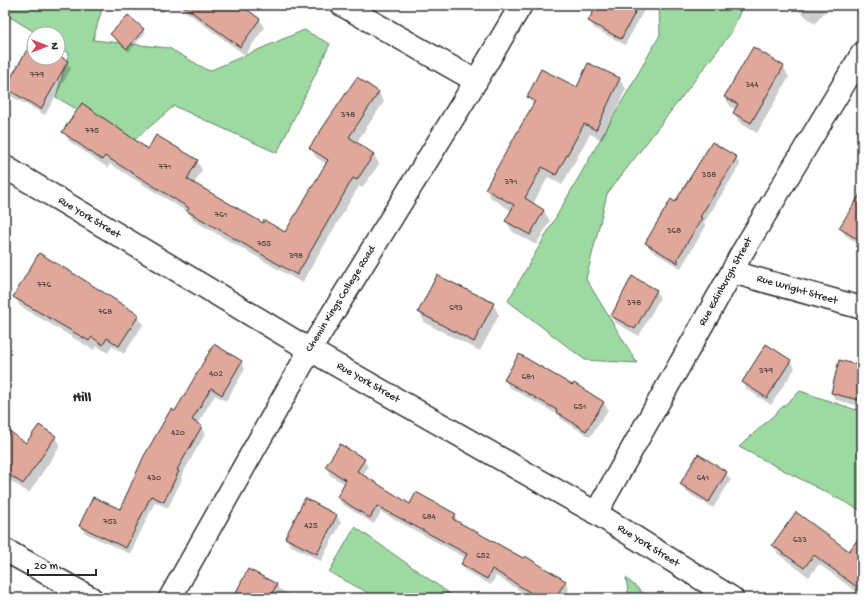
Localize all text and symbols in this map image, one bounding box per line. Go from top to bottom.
north arrow [26,26,66,66]
text: N [48,42,60,50]
house number: 779 [29,70,44,81]
house number: 344 [744,80,759,91]
house number: 378 [340,110,355,121]
house number: 775 [84,126,99,137]
house number: 771 [158,162,172,173]
house number: 358 [701,170,716,181]
house number: 371 [504,177,518,188]
street label: Rue York Street [56,195,124,242]
house number: 761 [214,210,228,221]
house number: 368 [666,226,681,237]
street label: Rue Edinburgh Street [697,234,756,328]
house number: 755 [256,239,271,250]
street label: Chemin Kings College Road [303,242,379,354]
house number: 398 [288,251,303,262]
street label: Rue Wright Street [755,273,840,308]
house number: 776 [36,280,51,291]
house number: 378 [626,298,641,309]
house number: 693 [449,303,463,314]
house number: 768 [97,307,112,318]
street label: Rue York Street [334,360,403,407]
house number: 379 [758,366,773,377]
house number: 402 [209,369,223,380]
house number: 681 [521,372,535,383]
district label: Hill [73,389,92,407]
house number: 651 [574,402,587,413]
house number: 420 [171,428,185,439]
house number: 430 [147,473,161,484]
house number: 641 [697,473,710,484]
house number: 684 [422,512,437,523]
house number: 753 [102,517,117,528]
house number: 425 [304,521,318,532]
street label: Rue York Street [615,522,682,571]
house number: 633 [793,535,807,546]
scale bar [28,551,96,577]
house number: 652 [476,551,490,562]
text: 20 m [34,560,59,574]

